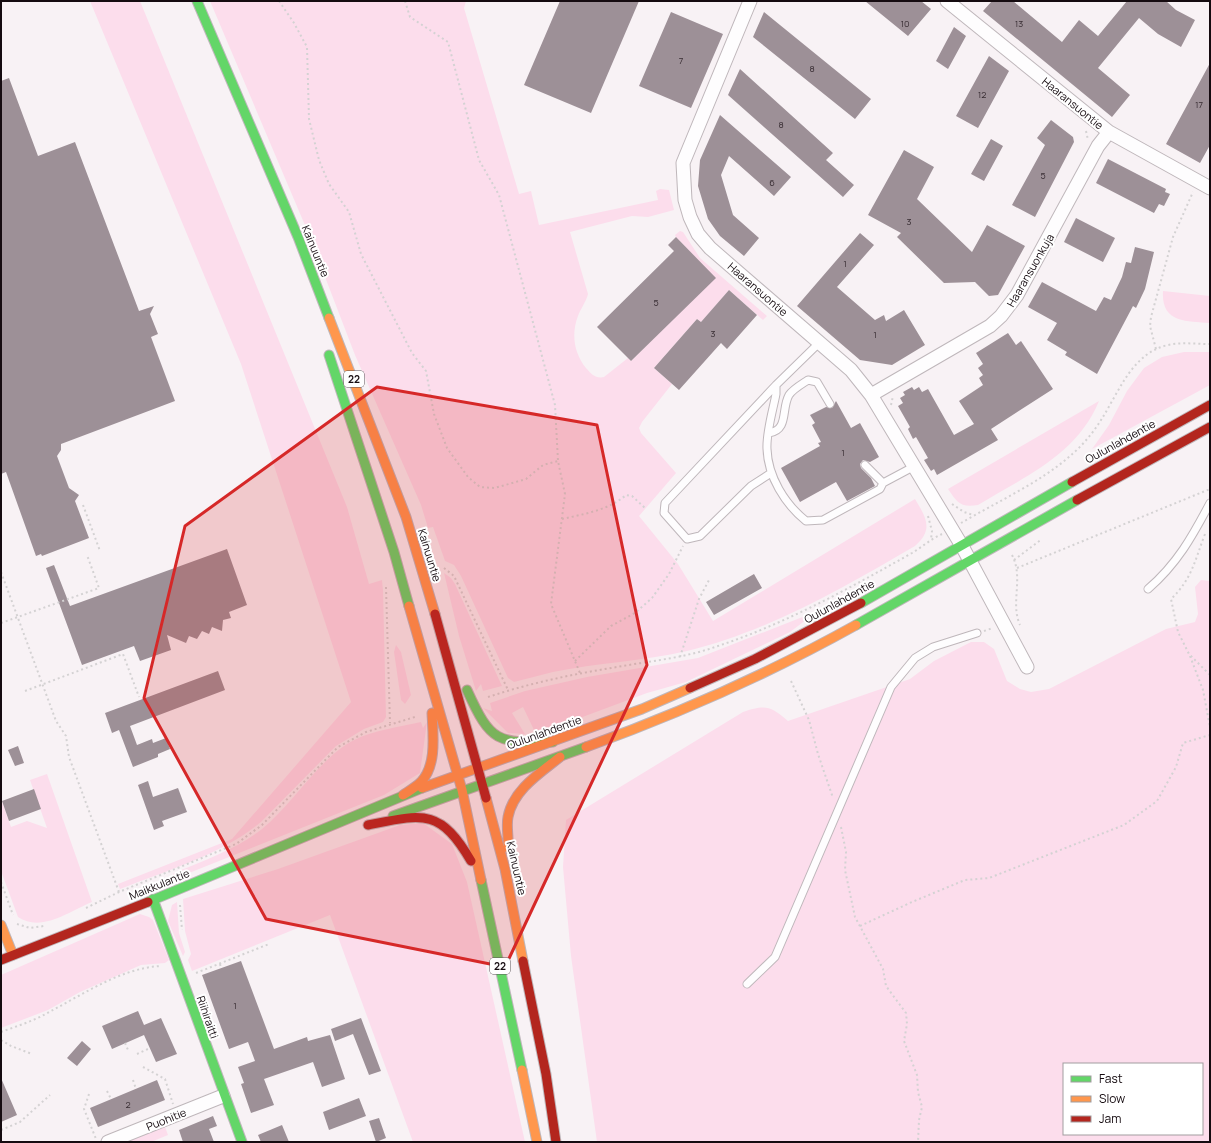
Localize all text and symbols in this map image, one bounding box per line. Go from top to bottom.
house number: 10 [901,17,910,30]
house number: 13 [1015,17,1023,30]
house number: 7 [679,54,684,67]
house number: 8 [809,62,815,75]
street label: Haaransuontie [1039,74,1107,133]
house number: 12 [978,88,986,101]
house number: 17 [1195,98,1203,111]
house number: 8 [778,118,784,131]
house number: 5 [1040,169,1046,182]
house number: 6 [769,176,775,189]
house number: 3 [907,215,912,228]
street label: Kainuuntie [299,223,333,280]
street label: Haaransuonkuja [1003,231,1057,309]
house number: 1 [843,257,847,270]
street label: Haaransuontie [725,259,792,320]
house number: 5 [653,296,659,309]
house number: 3 [711,327,716,340]
house number: 1 [873,328,877,341]
road number: 22 [344,371,364,387]
street label: Oulunlahdentie [1082,415,1158,466]
house number: 1 [841,446,845,459]
street label: Kainuuntie [415,527,445,584]
street label: Oulunlahdentie [801,575,877,626]
street label: Oulunlahdentie [505,711,584,752]
street label: Kainuuntie [504,840,531,897]
street label: Maikkulantie [127,865,192,903]
road number: 22 [490,958,510,974]
street label: Riihiraitti [194,994,222,1040]
house number: 1 [233,999,237,1012]
legend [1063,1063,1203,1135]
text: Fast [1099,1070,1123,1087]
text: Slow [1099,1090,1125,1107]
house number: 2 [125,1098,131,1111]
street label: Puohitie [144,1104,189,1134]
text: Jam [1099,1110,1121,1127]

